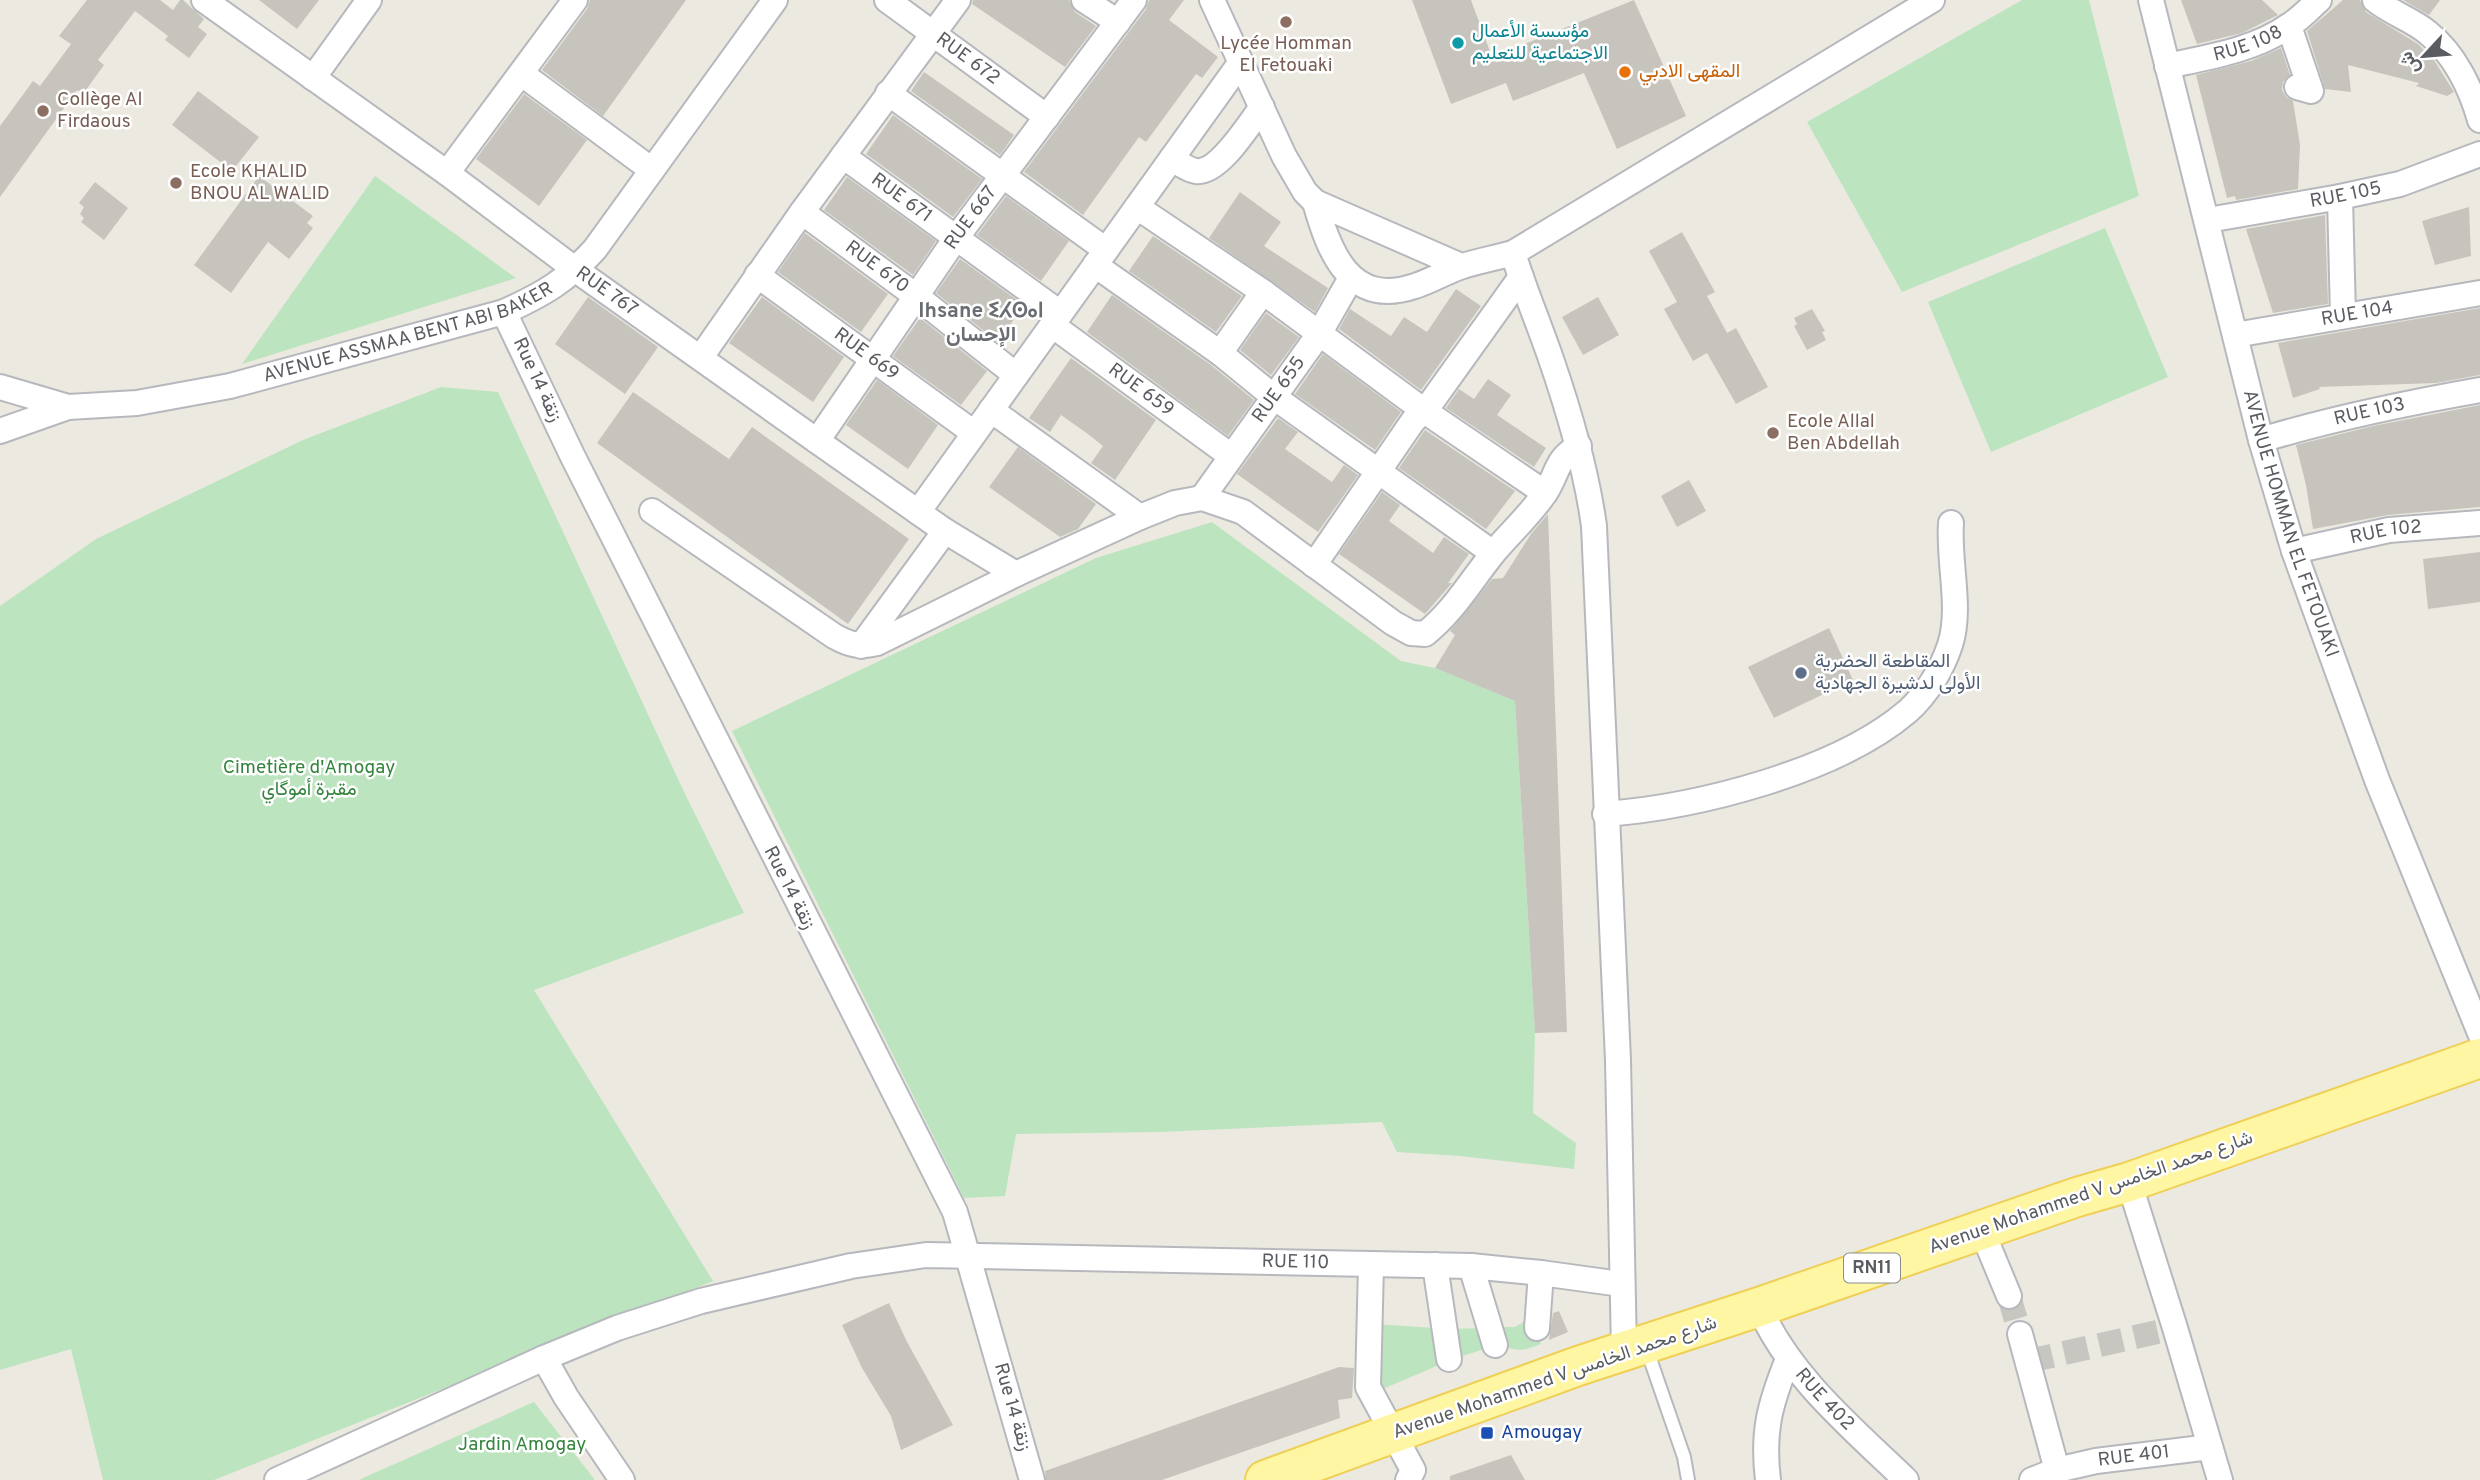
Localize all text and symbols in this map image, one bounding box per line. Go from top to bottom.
marker: Lycée Homman El Fetouaki [1278,14,1294,30]
place label: مؤسسة الأعمال الاجتماعية للتعليم [1472,20,1608,66]
street label: RUE 108 [2211,20,2287,68]
north arrow [2389,21,2459,91]
street label: RUE 672 [931,28,1005,90]
place label: Lycée Homman El Fetouaki [1220,32,1352,78]
marker: مؤسسة الأعمال الاجتماعية للتعليم [1450,35,1466,51]
text: ش [2395,47,2426,78]
place label: المقهى الادبي [1639,60,1740,86]
marker: المقهى الادبي [1617,64,1633,80]
place label: Collège Al Firdaous [57,88,143,134]
marker: Collège Al Firdaous [35,103,51,119]
place label: Ecole KHALID BNOU AL WALID [190,160,330,206]
street label: RUE 671 [866,168,937,228]
marker: Ecole KHALID BNOU AL WALID [168,175,184,191]
street label: RUE 105 [2308,176,2384,214]
street label: RUE 667 [939,181,1003,255]
street label: RUE 670 [840,236,914,299]
street label: RUE 767 [571,261,642,322]
street label: AVENUE ASSMAA BENT ABI BAKER [261,277,558,389]
street label: RUE 104 [2319,296,2395,332]
district label: Ihsane ⵉⵃⵙⴰⵏ الإحسان [918,298,1044,349]
street label: RUE 669 [829,323,903,386]
street label: Rue 14 زنقة [507,334,567,426]
street label: RUE 655 [1247,352,1311,428]
street label: RUE 659 [1103,358,1178,422]
street label: AVENUE HOMMAN EL FETOUAKI [2237,387,2344,661]
street label: RUE 103 [2331,392,2407,432]
place label: Ecole Allal Ben Abdellah [1787,410,1900,456]
marker: Ecole Allal Ben Abdellah [1765,425,1781,441]
street label: RUE 102 [2348,516,2423,550]
place label: المقاطعة الحضرية الأولى لدشيرة الجهادية [1815,650,1980,696]
marker: المقاطعة الحضرية الأولى لدشيرة الجهادية [1793,665,1809,681]
park label: Cimetière d'Amogay مقبرة أموگاي [223,756,395,804]
street label: Rue 14 زنقة [758,842,820,934]
street label: Avenue Mohammed V شارع محمد الخامس [1926,1126,2256,1260]
street label: RUE 110 [1261,1250,1330,1275]
road number: RN11 [1844,1254,1900,1282]
street label: Avenue Mohammed V شارع محمد الخامس [1390,1311,1720,1445]
street label: Rue 14 زنقة [988,1360,1036,1454]
street label: RUE 402 [1789,1363,1859,1436]
place label: Amougay [1501,1421,1582,1445]
marker: Amougay [1479,1425,1495,1441]
park label: Jardin Amogay [458,1433,586,1457]
street label: RUE 401 [2096,1440,2171,1473]

